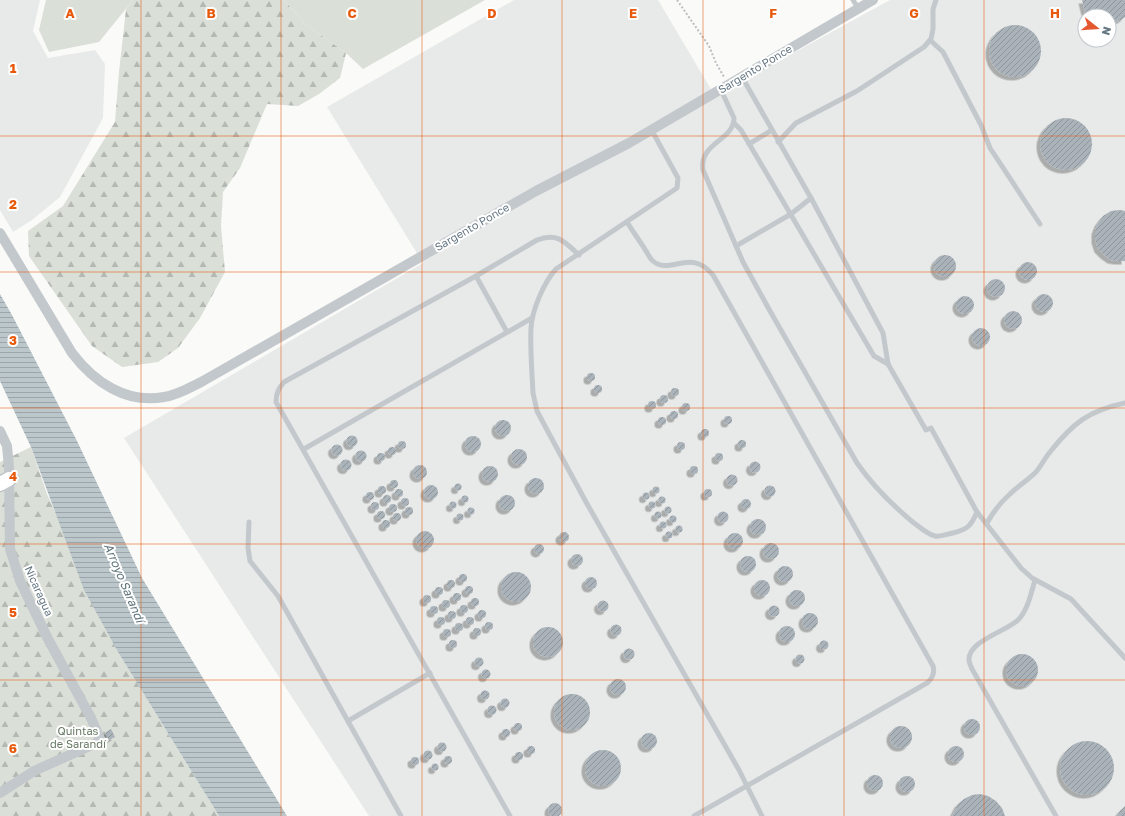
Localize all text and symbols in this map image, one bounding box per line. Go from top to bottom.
text: A [65,5,75,21]
text: B [206,5,216,21]
text: C [347,5,357,21]
text: D [487,5,497,21]
text: E [629,5,637,21]
text: F [769,5,777,21]
text: G [909,5,919,21]
text: H [1050,5,1060,21]
north arrow [1077,8,1117,48]
text: N [1100,25,1114,37]
street label: Sargento Ponce [715,41,794,96]
text: 1 [10,60,17,76]
text: 2 [9,196,17,212]
street label: Sargento Ponce [432,200,511,253]
text: 3 [9,332,17,348]
text: 4 [9,468,17,484]
water label: Arroyo Sarandí [101,541,149,628]
street label: Nicaragua [23,564,56,618]
text: 5 [9,604,17,620]
park label: Quintas de Sarandí [50,724,107,750]
text: 6 [9,740,17,756]

